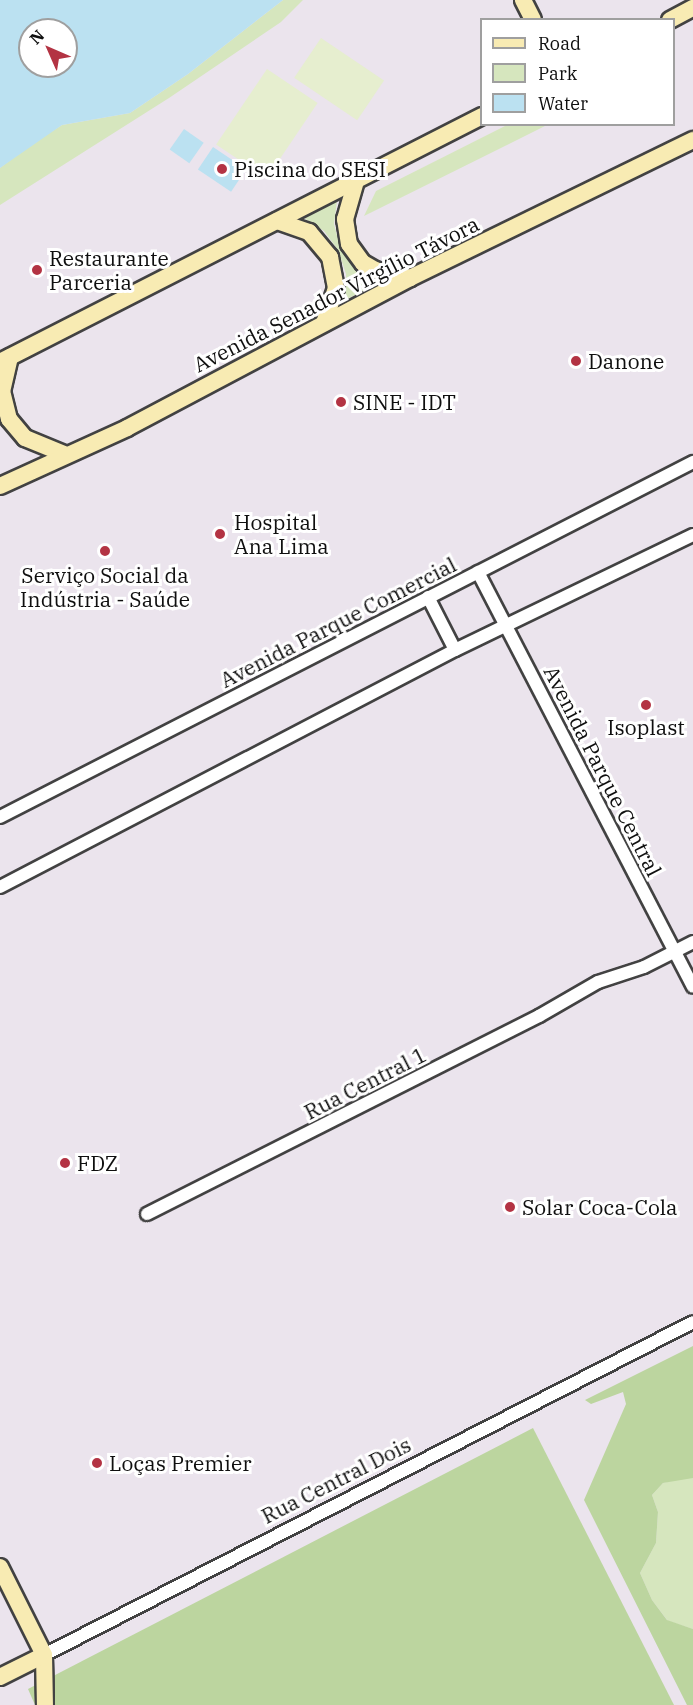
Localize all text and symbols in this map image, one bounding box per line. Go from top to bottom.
north arrow [18,18,78,78]
legend [480,18,675,126]
text: N [25,25,48,48]
text: Road [538,32,581,55]
text: Park [538,62,577,85]
text: Water [538,92,588,115]
place label: Piscina do SESI [234,156,386,182]
marker: Piscina do SESI [215,162,229,176]
street label: Avenida Senador Virgílio Távora [189,211,483,377]
place label: Restaurante Parceria [49,245,169,295]
marker: Restaurante Parceria [30,263,44,277]
place label: Danone [588,348,664,374]
marker: Danone [569,354,583,368]
place label: SINE - IDT [353,389,456,415]
marker: SINE - IDT [334,395,348,409]
place label: Hospital Ana Lima [234,509,329,559]
marker: Hospital Ana Lima [211,525,229,543]
marker: Serviço Social da Indústria - Saúde [96,542,114,560]
street label: Avenida Parque Comercial [216,551,460,693]
place label: Serviço Social da Indústria - Saúde [20,562,190,612]
street label: Avenida Parque Central [539,661,667,881]
marker: Isoplast [639,698,653,712]
place label: Isoplast [607,714,685,740]
street label: Rua Central 1 [300,1041,430,1125]
place label: FDZ [77,1150,118,1176]
marker: FDZ [58,1156,72,1170]
place label: Solar Coca-Cola [522,1194,678,1220]
marker: Solar Coca-Cola [503,1200,517,1214]
street label: Rua Central Dois [257,1431,415,1529]
place label: Loças Premier [109,1450,252,1476]
marker: Loças Premier [90,1456,104,1470]

